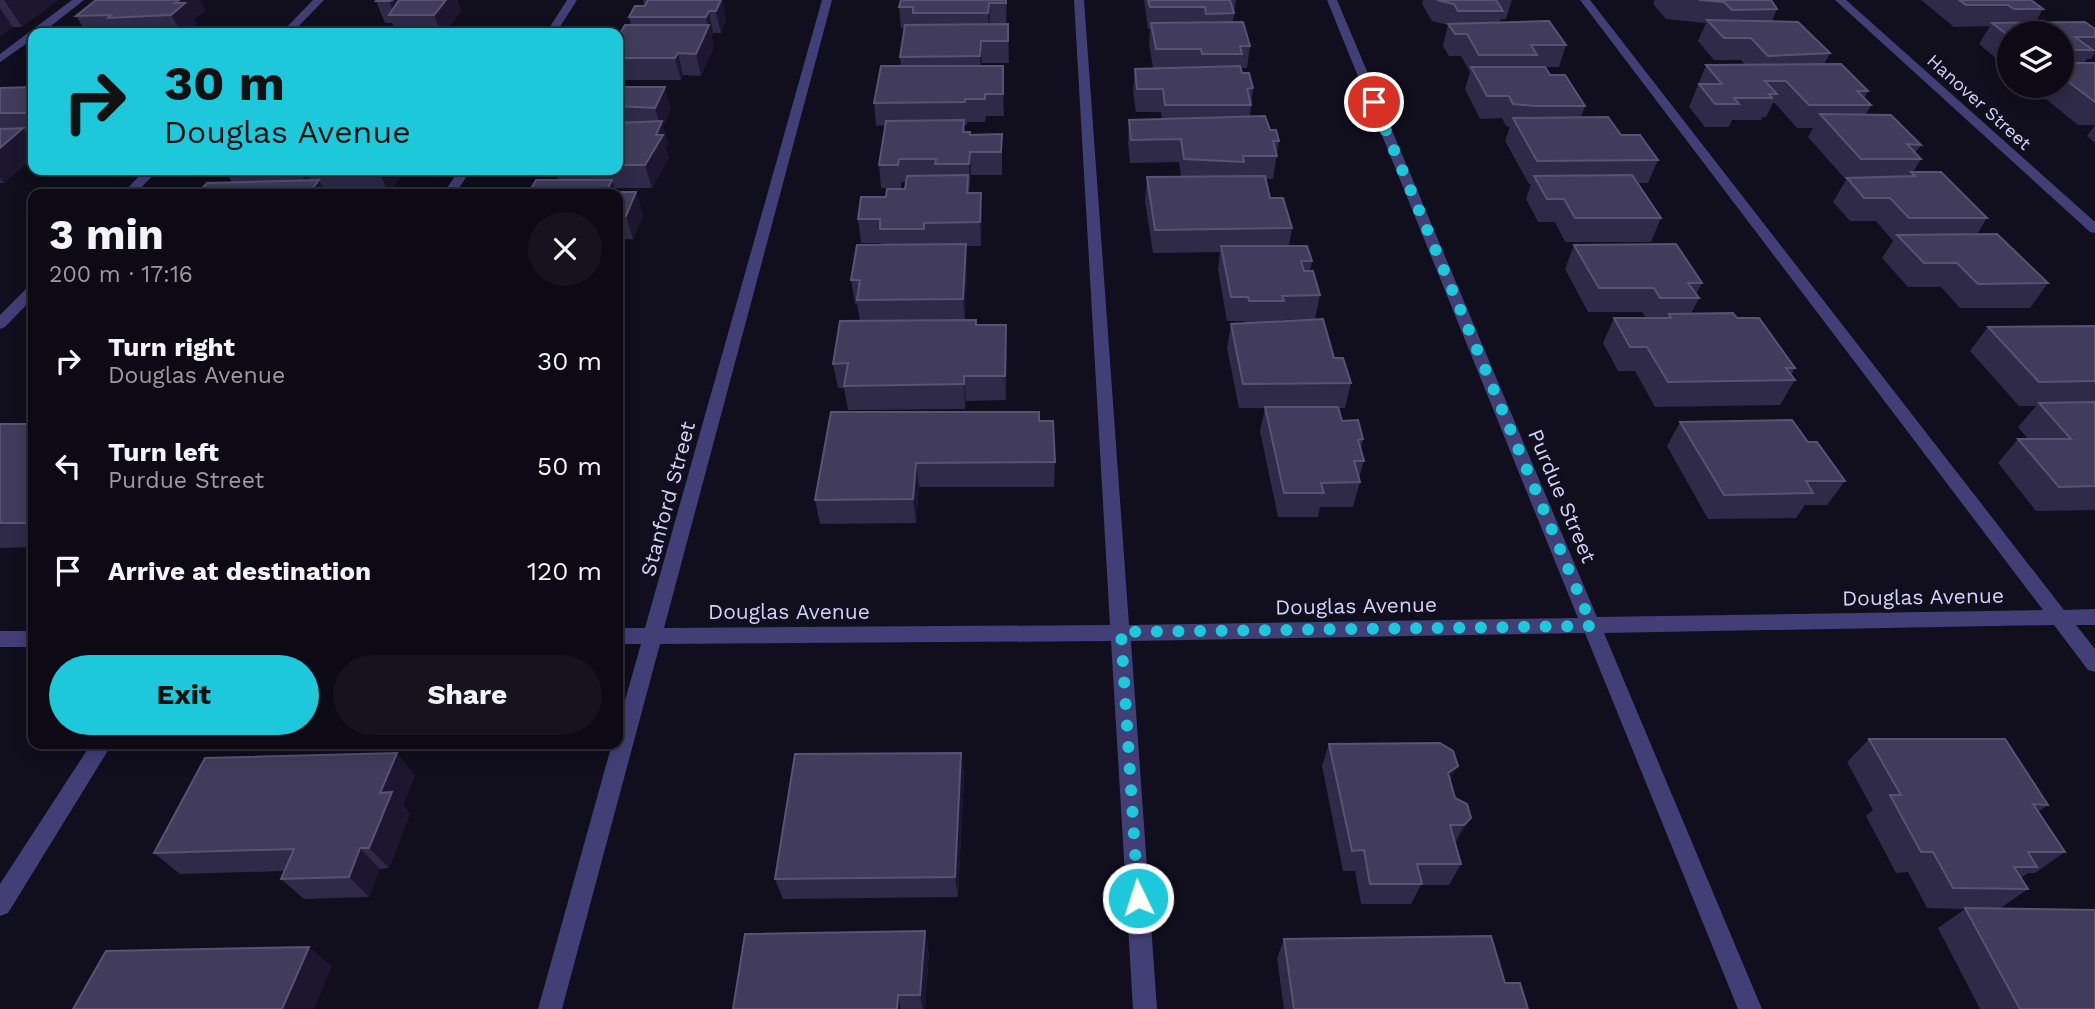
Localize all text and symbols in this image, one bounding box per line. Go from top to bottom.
map controls [1997,21,2074,98]
button: layers [1997,21,2074,98]
street label: Hanover Street [1923,50,2036,154]
text: 30 m [164,54,285,112]
icon: right [49,56,140,147]
pin [1344,72,1404,132]
icon: arrive [1355,83,1393,121]
text: Douglas Avenue [164,113,411,151]
text: 3 min [49,210,164,259]
button: close [528,212,602,286]
text: 200 m · 17:16 [49,261,193,288]
text: Turn right [108,332,235,362]
icon: right [49,342,87,380]
text: 30 m [537,346,602,376]
text: Douglas Avenue [108,362,285,389]
street label: Stanford Street [635,418,700,579]
street label: Purdue Street [1523,425,1602,567]
text: Turn left [108,437,219,467]
icon: left [49,447,87,485]
text: 50 m [537,451,602,481]
text: Purdue Street [108,467,264,494]
icon: arrive [49,552,87,590]
text: Arrive at destination [108,556,371,586]
text: 120 m [527,556,602,586]
street label: Douglas Avenue [1842,583,2004,610]
street label: Douglas Avenue [1275,592,1437,619]
street label: Douglas Avenue [708,599,870,624]
button: Exit [49,655,319,735]
button: Share [333,655,602,735]
position arrow [1101,861,1175,935]

